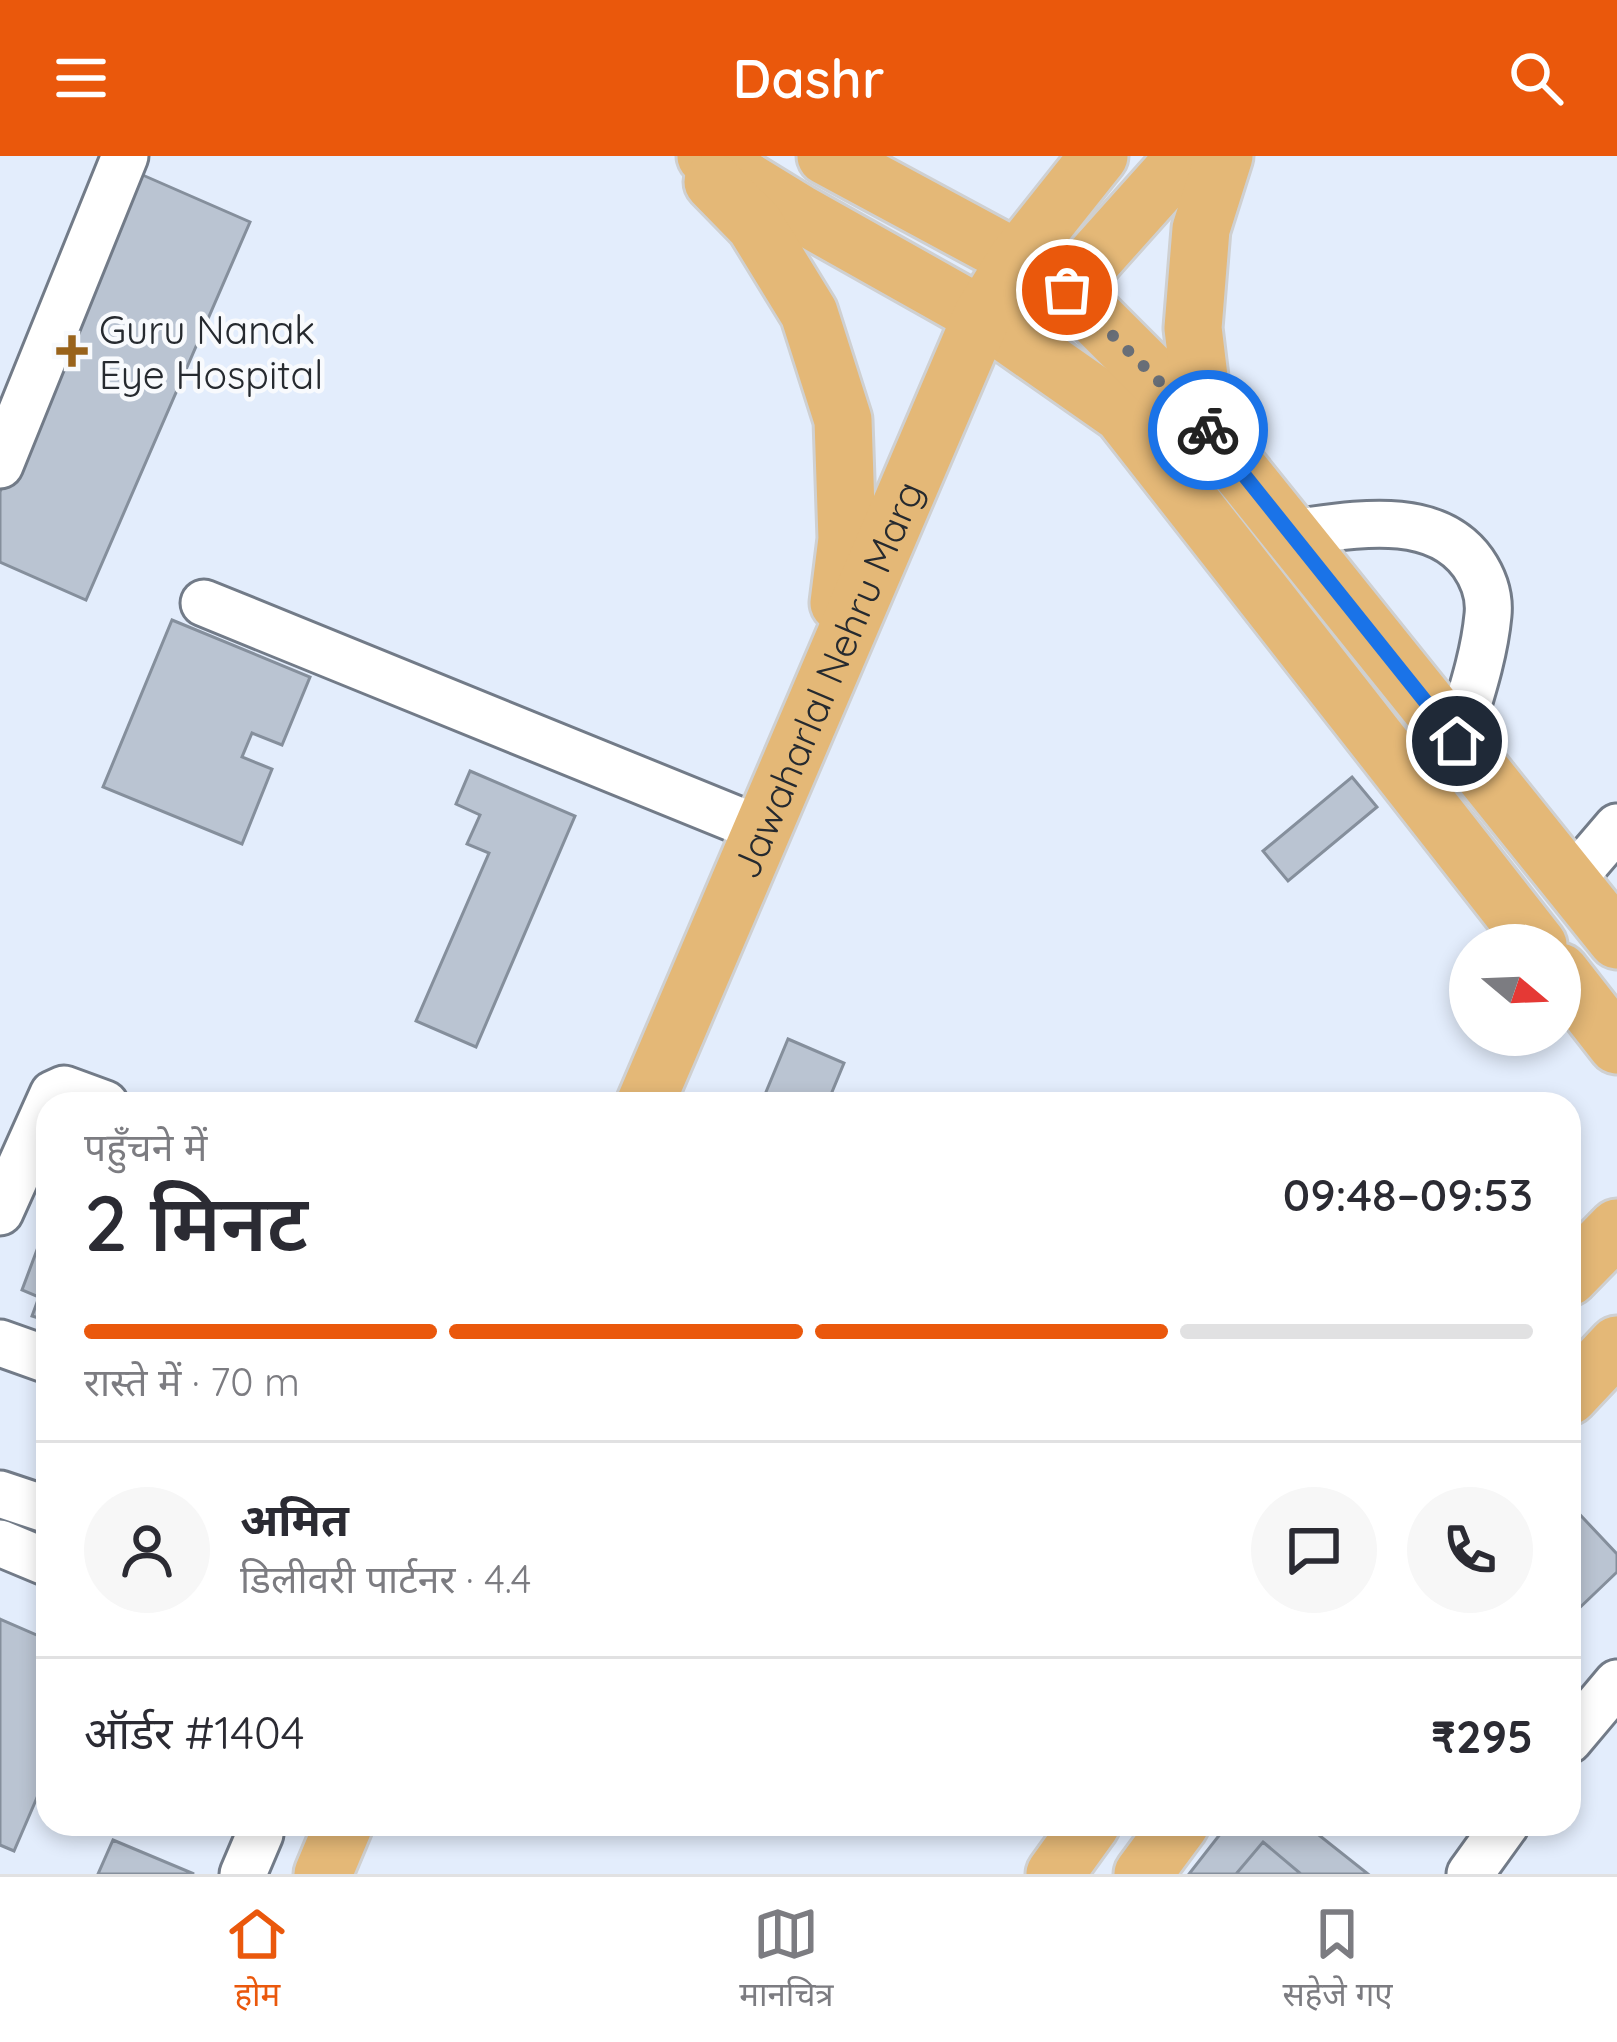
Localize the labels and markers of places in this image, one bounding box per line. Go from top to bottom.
pin [1016,239,1118,341]
place label: Guru Nanak Eye Hospital [99,305,323,399]
marker: Guru Nanak Eye Hospital [56,335,88,367]
pin [1406,690,1508,792]

